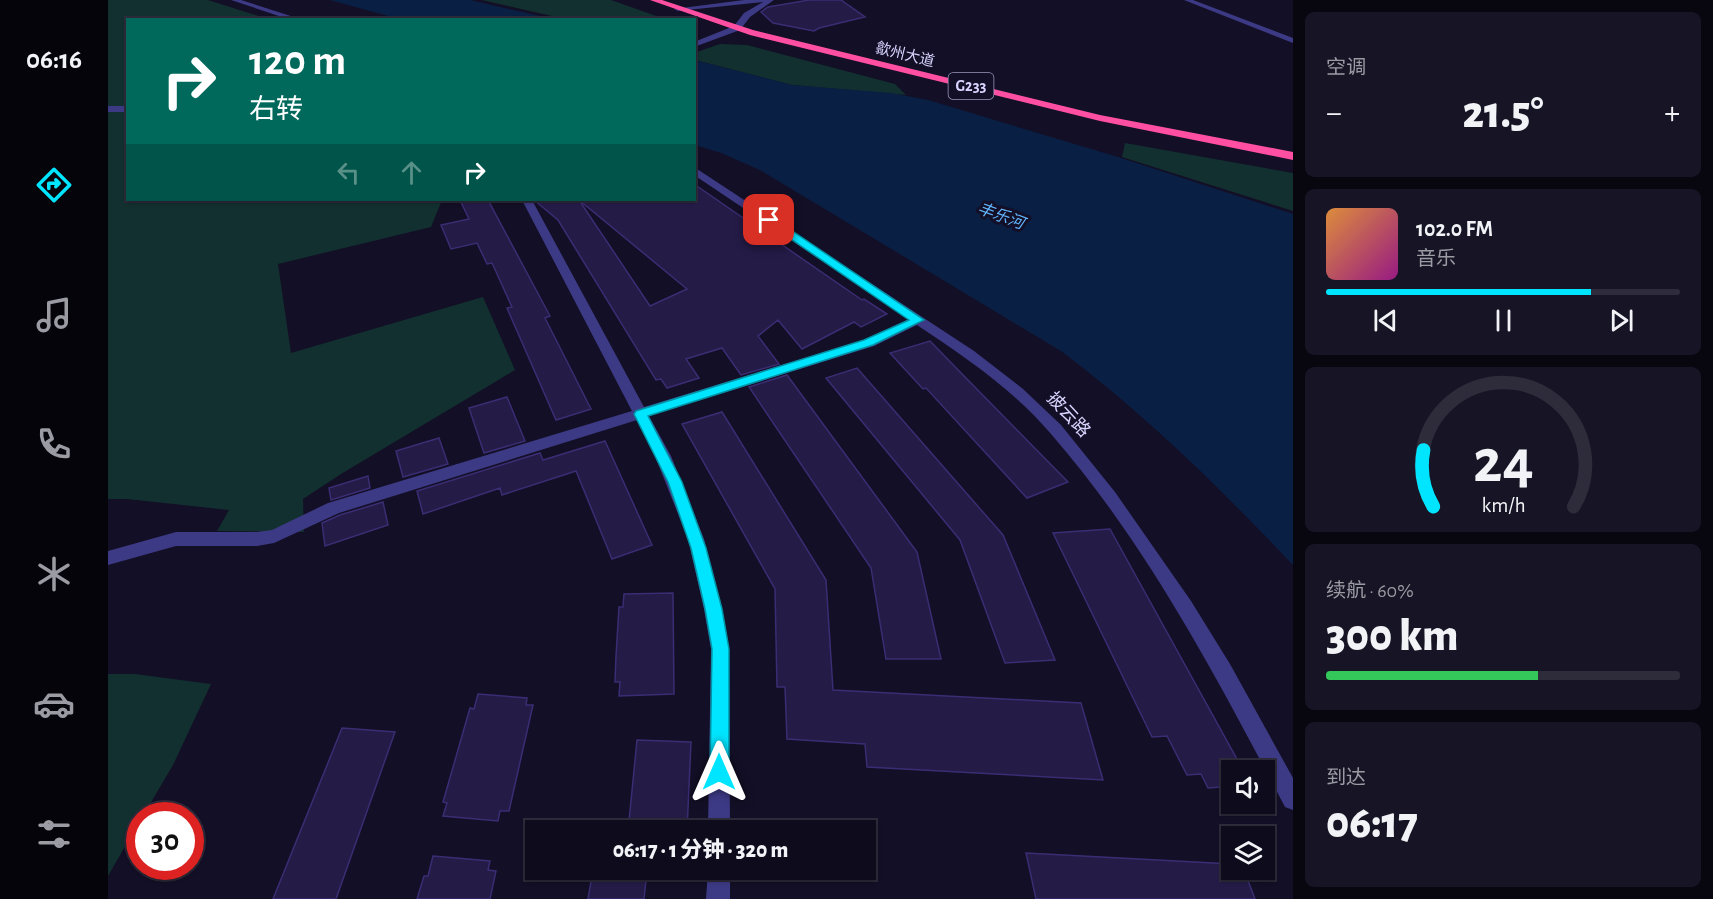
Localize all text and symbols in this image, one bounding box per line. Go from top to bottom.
street label: 歙州大道 [874,39,936,70]
text: 120 m [249,40,346,82]
icon: right [150,42,228,120]
text: 06:16 [26,46,82,73]
text: 空调 [1326,58,1366,78]
road number: G233 [948,73,994,99]
text: 21.5° [1462,91,1544,136]
text: 右转 [249,96,303,123]
text: − [1326,97,1342,130]
text: + [1664,97,1680,130]
icon: left [332,156,365,189]
icon: ahead [395,156,428,189]
icon: right [458,156,491,189]
icon: directions [33,164,75,206]
pin [743,194,794,245]
water label: 丰乐河 [976,199,1029,233]
icon: arrive [752,203,785,236]
text: 102.0 FM [1416,218,1493,240]
text: 音乐 [1416,249,1456,269]
icon: music [33,294,75,336]
icon: previous [1369,304,1402,337]
icon: pause [1487,304,1520,337]
icon: next [1605,304,1638,337]
street label: 披云路 [1043,388,1094,441]
icon: phone [33,423,75,465]
text: 24 [1473,431,1533,493]
text: km/h [1481,495,1525,516]
icon: climate [33,553,75,595]
text: 续航 · 60% [1326,581,1414,601]
text: 300 km [1326,614,1458,659]
icon: car [33,683,75,725]
position arrow [687,740,751,804]
map controls [1221,760,1275,880]
button: sound [1221,760,1275,814]
text: 到达 [1326,768,1366,788]
text: 06:17 [1326,801,1418,846]
speed limit sign: 30 [126,802,204,880]
icon: filters [33,813,75,855]
button: layers [1221,826,1275,880]
text: 06:17 · 1 分钟 · 320 m [613,839,788,861]

